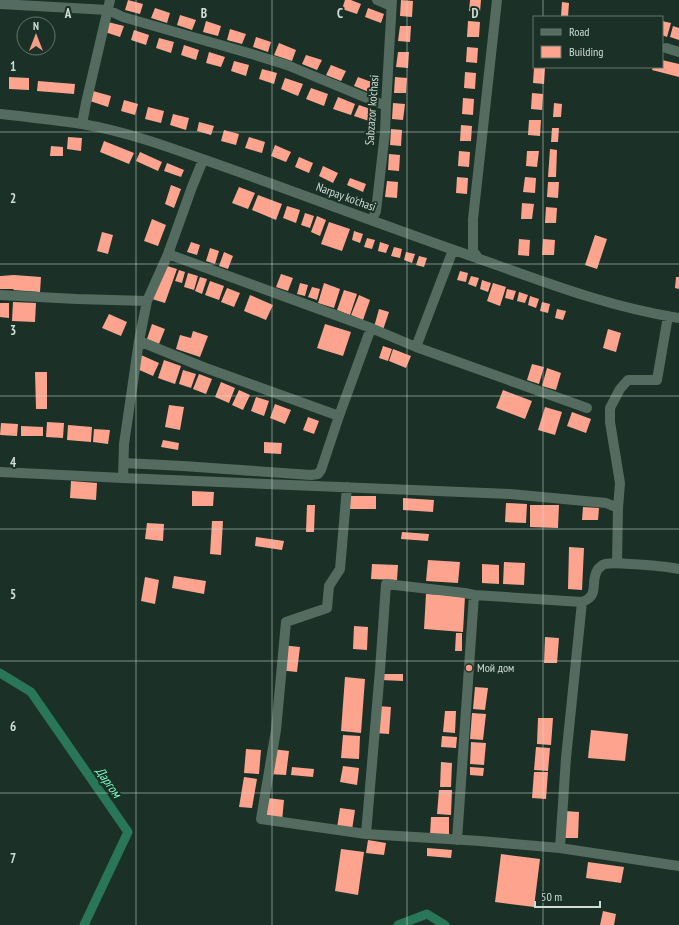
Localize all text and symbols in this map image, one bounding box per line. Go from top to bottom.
text: A [64,5,72,22]
text: B [201,5,207,22]
text: C [337,5,343,22]
text: D [472,5,479,22]
north arrow [16,16,56,56]
legend [533,16,663,68]
text: N [33,19,39,33]
text: Road [569,24,589,39]
text: Building [569,44,604,59]
text: 1 [10,58,16,75]
street label: Sabzazor ko'chasi [362,74,381,146]
street label: Narpay ko'chasi [314,179,378,214]
text: 2 [10,190,16,207]
text: 3 [10,322,16,339]
text: 4 [10,454,17,471]
text: 5 [10,586,16,603]
place label: Мой дом [477,660,514,675]
marker: Мой дом [464,663,474,673]
text: 6 [10,718,16,735]
water label: Даргом [91,763,126,802]
text: 7 [10,850,16,867]
scale bar [535,883,600,909]
text: 50 m [541,889,562,904]

